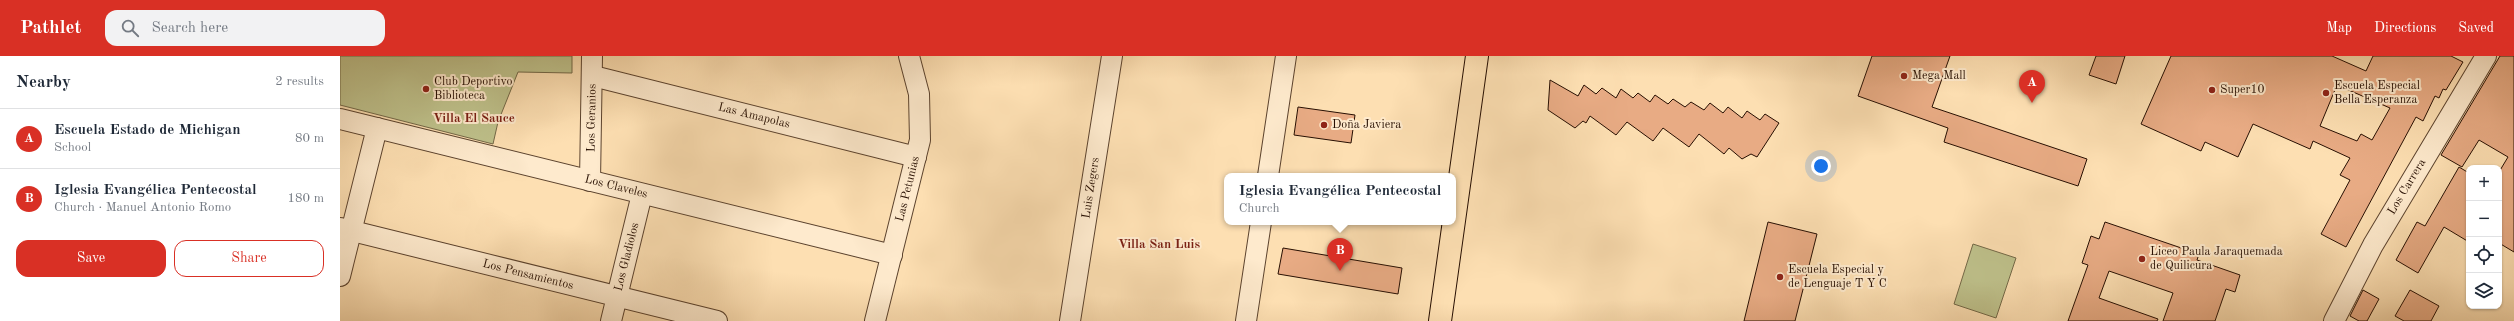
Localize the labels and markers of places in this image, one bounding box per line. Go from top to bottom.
place label: Mega Mall [1912,70,1966,82]
pin: A [2019,70,2045,103]
marker: Mega Mall [1899,71,1909,81]
place label: Club Deportivo Biblioteca [434,76,512,102]
place label: Escuela Especial Bella Esperanza [2334,80,2420,106]
marker: Club Deportivo Biblioteca [421,84,431,94]
place label: Super10 [2220,84,2264,96]
marker: Super10 [2207,85,2217,95]
marker: Escuela Especial Bella Esperanza [2321,88,2331,98]
place label: Doña Javiera [1332,119,1401,131]
marker: Doña Javiera [1319,120,1329,130]
pin: B [1327,238,1353,271]
place label: Liceo Paula Jaraquemada de Quilicura [2150,246,2283,272]
marker: Liceo Paula Jaraquemada de Quilicura [2137,254,2147,264]
place label: Escuela Especial y de Lenguaje T Y C [1788,264,1887,290]
marker: Escuela Especial y de Lenguaje T Y C [1775,272,1785,282]

